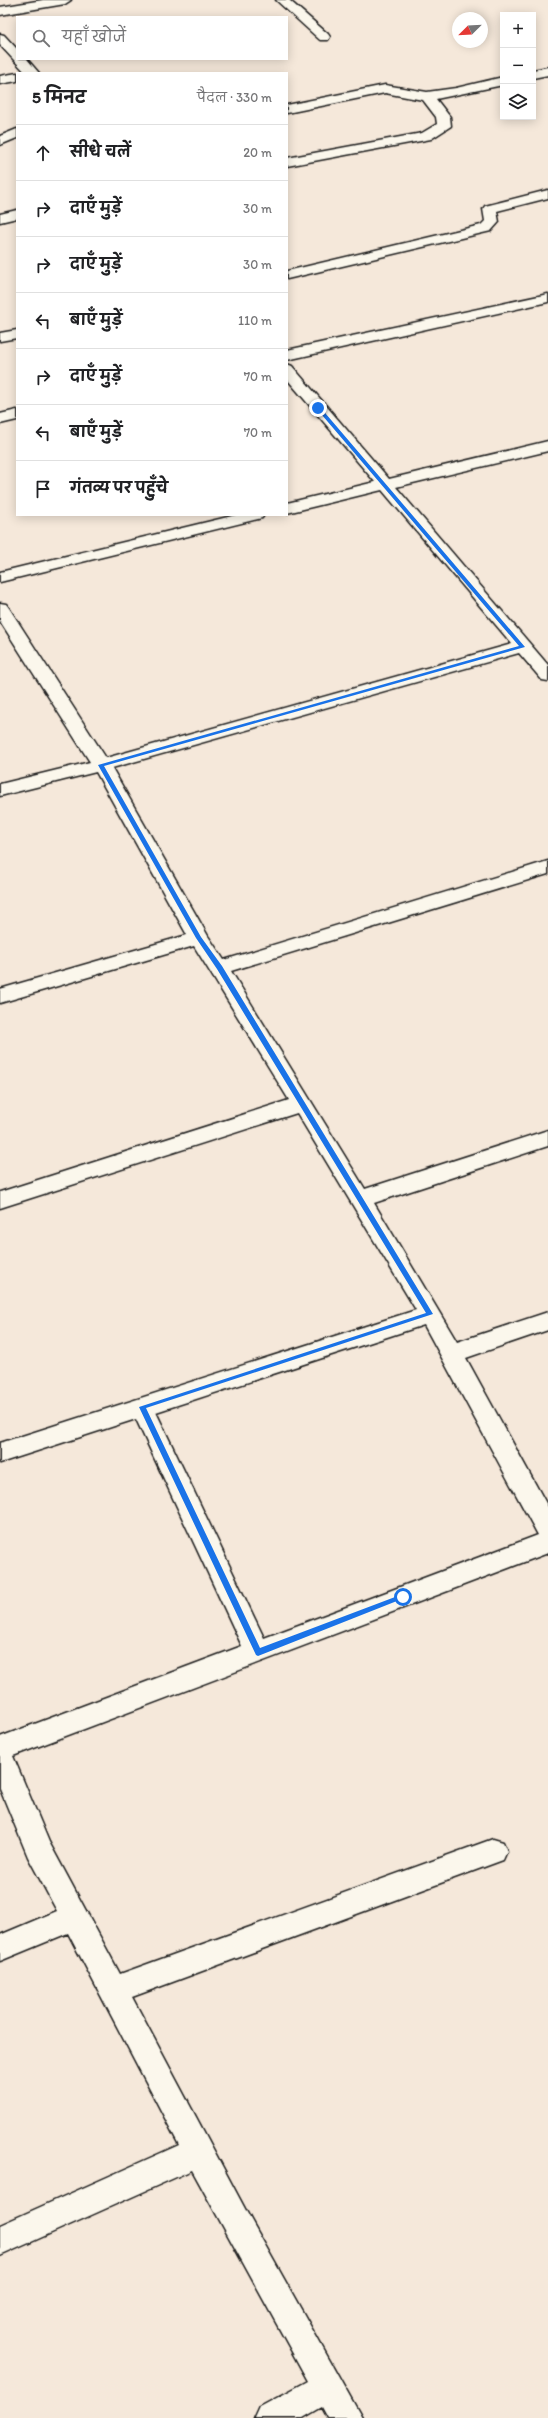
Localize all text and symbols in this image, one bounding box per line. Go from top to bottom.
north arrow [452,12,488,48]
map controls [500,12,536,120]
button: + [500,12,536,48]
search box [16,16,288,60]
icon: search [30,27,52,49]
text: यहाँ खोजें [62,28,126,46]
button: − [500,48,536,84]
button: layers [500,84,536,120]
text: 5 मिनट [32,87,86,107]
text: पैदल · 330 m [197,90,272,105]
icon: ahead [32,142,54,164]
text: सीधे चलें [70,143,131,161]
text: 20 m [243,145,272,160]
icon: right [32,198,54,220]
text: दाएँ मुड़ें [70,199,122,217]
text: 30 m [243,201,272,216]
icon: right [32,254,54,276]
text: दाएँ मुड़ें [70,255,122,273]
text: 30 m [243,257,272,272]
icon: left [32,310,54,332]
text: बाएँ मुड़ें [70,311,122,329]
text: 110 m [238,313,272,328]
icon: right [32,366,54,388]
text: दाएँ मुड़ें [70,367,122,385]
text: 70 m [244,369,272,384]
route end [309,399,327,417]
icon: left [32,422,54,444]
text: बाएँ मुड़ें [70,423,122,441]
text: 70 m [244,425,272,440]
icon: arrive [32,478,54,500]
text: गंतव्य पर पहुँचे [70,479,168,497]
route start [394,1588,412,1606]

